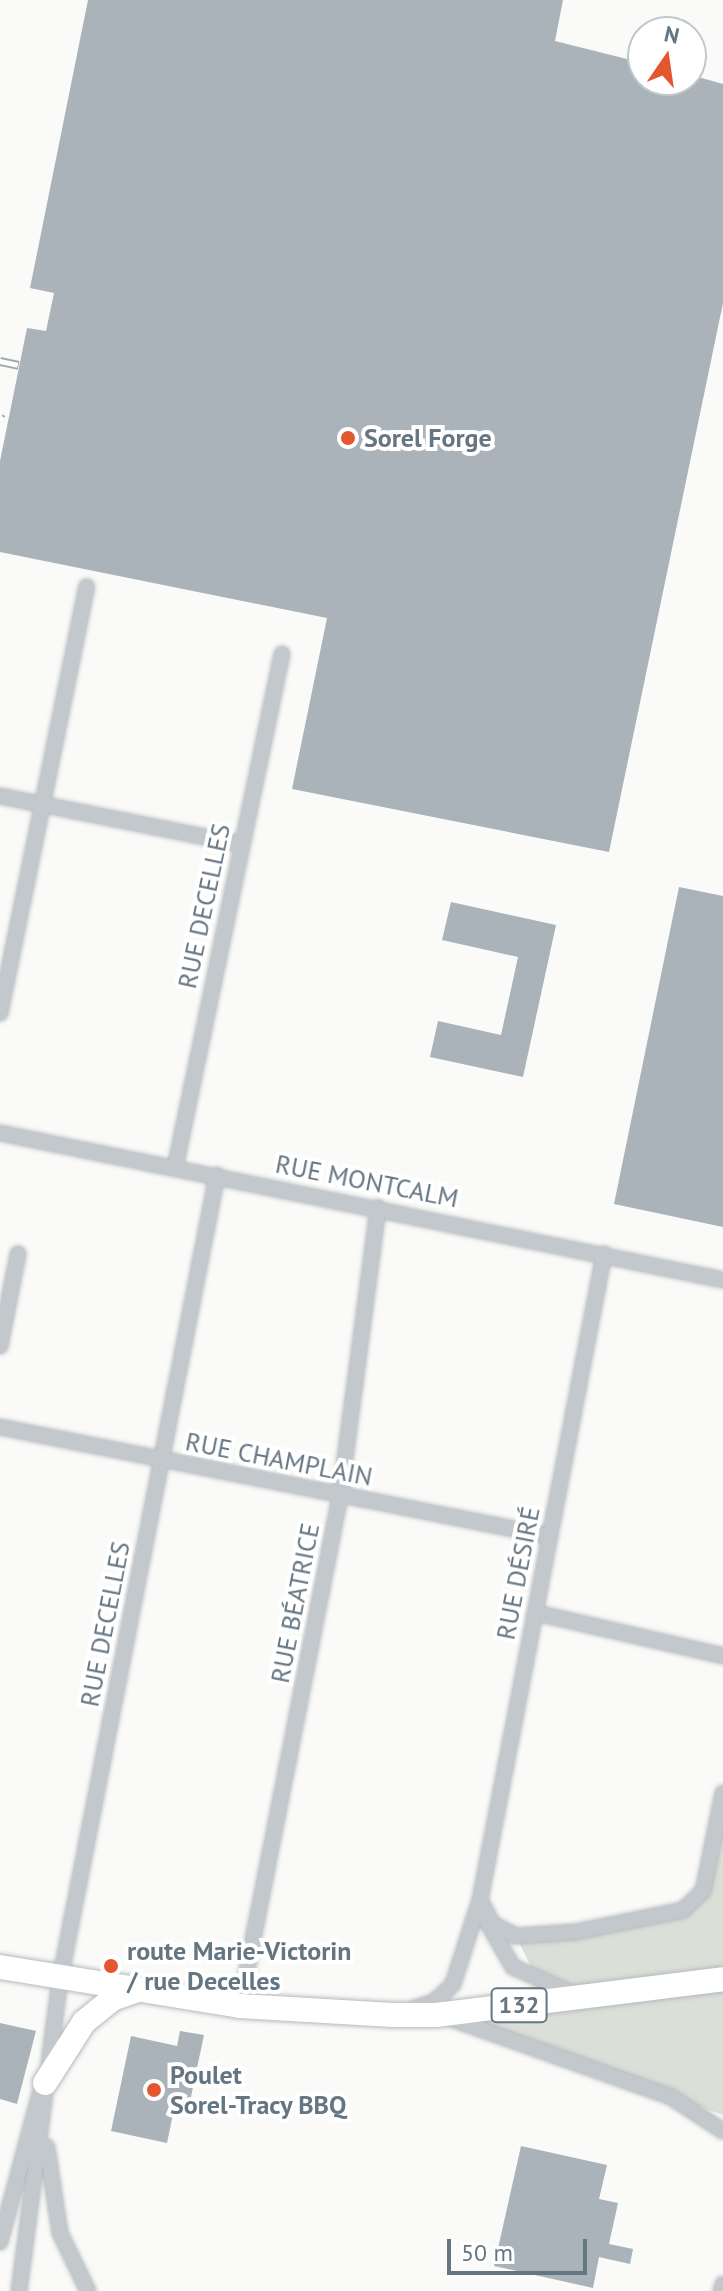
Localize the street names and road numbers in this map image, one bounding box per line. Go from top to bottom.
street label: RUE DECELLES [171,821,237,991]
street label: RUE MONTCALM [273,1148,461,1214]
street label: RUE CHAMPLAIN [183,1426,375,1492]
street label: RUE DÉSIRÉ [490,1504,546,1642]
street label: RUE BÉATRICE [264,1520,326,1686]
street label: RUE DECELLES [74,1539,136,1709]
road number: 132 [489,1985,549,2025]

